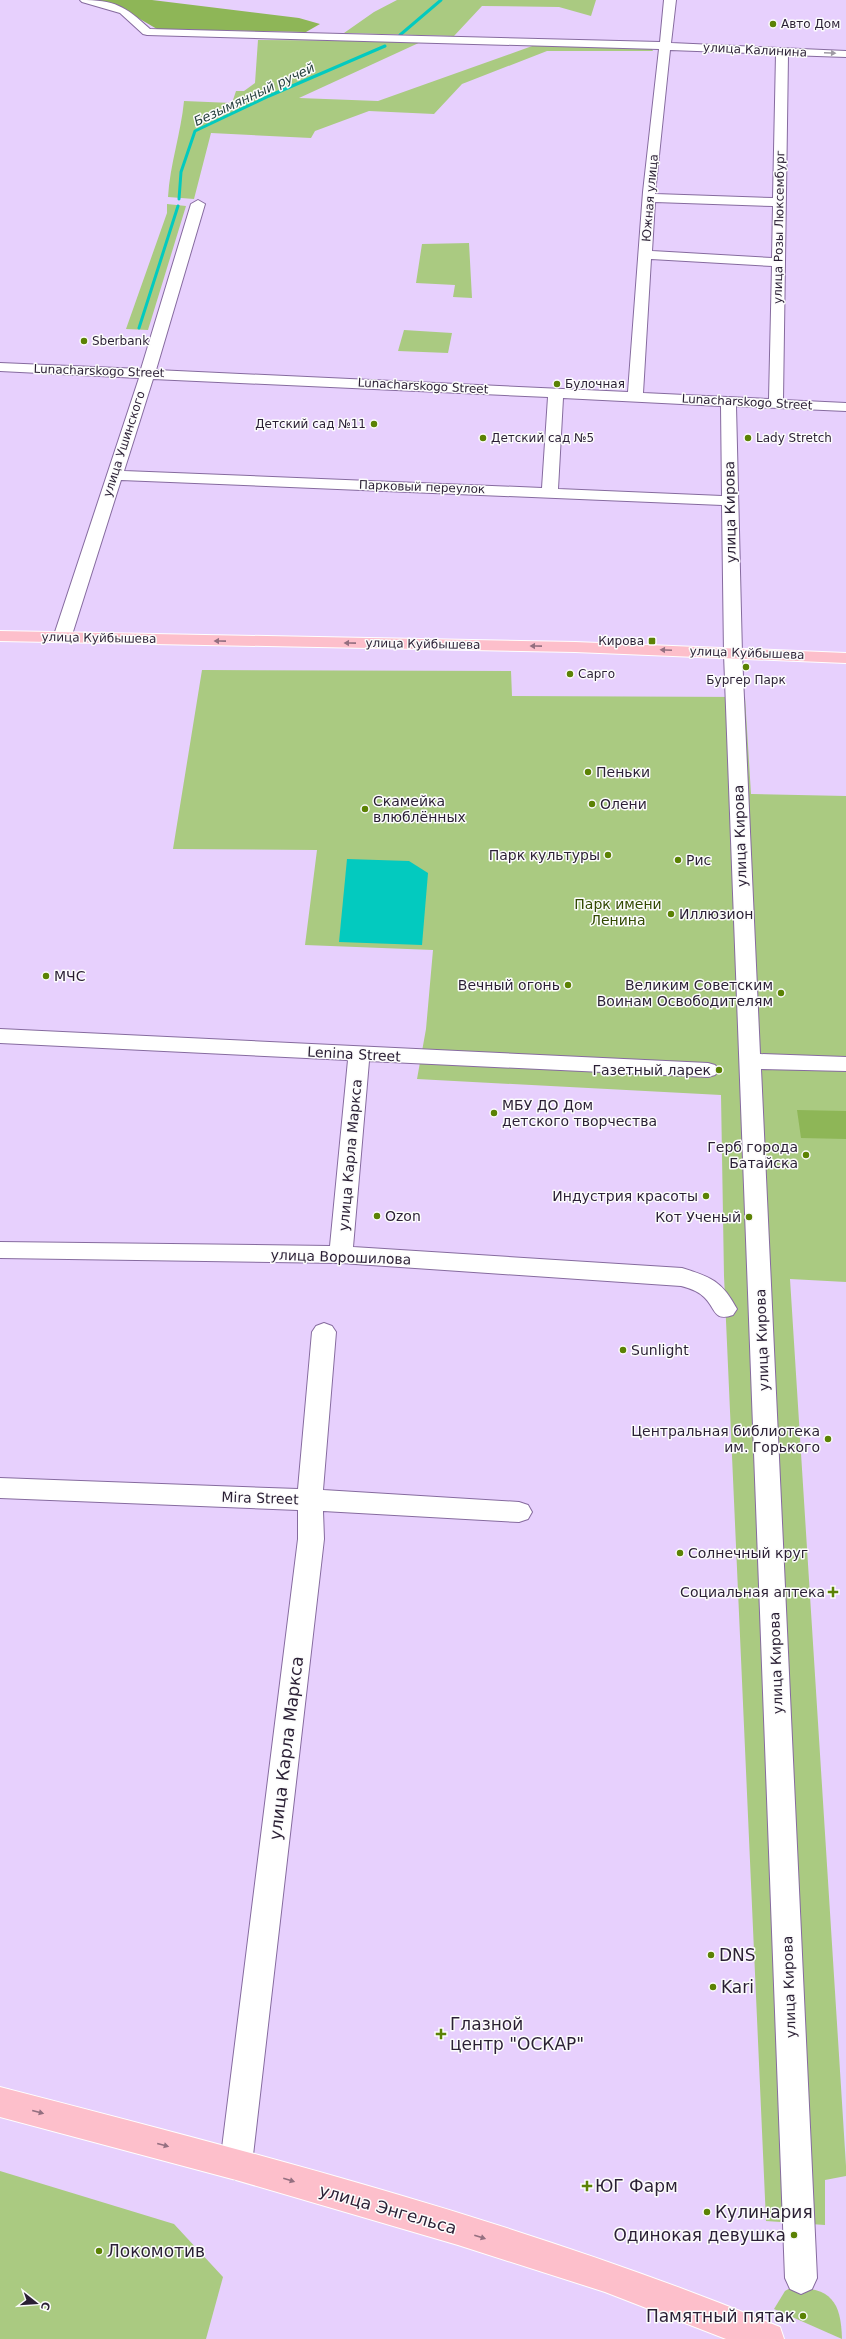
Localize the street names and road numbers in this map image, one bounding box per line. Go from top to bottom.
street label: улица Калинина [703,40,807,60]
street label: улица Розы Люксембург [771,150,787,304]
street label: Южная улица [639,154,661,242]
street label: Lunacharskogo Street [33,362,165,380]
street label: Lunacharskogo Street [357,376,489,396]
street label: улица Ушинского [100,389,148,499]
street label: Lunacharskogo Street [681,392,813,412]
street label: улица Кирова [721,461,739,563]
street label: Парковый переулок [359,478,485,496]
street label: улица Куйбышева [41,630,157,646]
street label: улица Куйбышева [365,636,481,652]
street label: улица Куйбышева [689,644,805,662]
street label: улица Кирова [730,785,750,887]
street label: Lenina Street [307,1044,402,1064]
street label: улица Карла Маркса [335,1078,365,1232]
street label: улица Ворошилова [270,1247,412,1267]
street label: улица Кирова [752,1289,772,1391]
street label: Mira Street [221,1489,299,1507]
street label: улица Кирова [766,1612,786,1714]
street label: улица Карла Маркса [265,1655,307,1841]
street label: улица Кирова [779,1936,799,2038]
street label: улица Энгельса [317,2180,459,2238]

